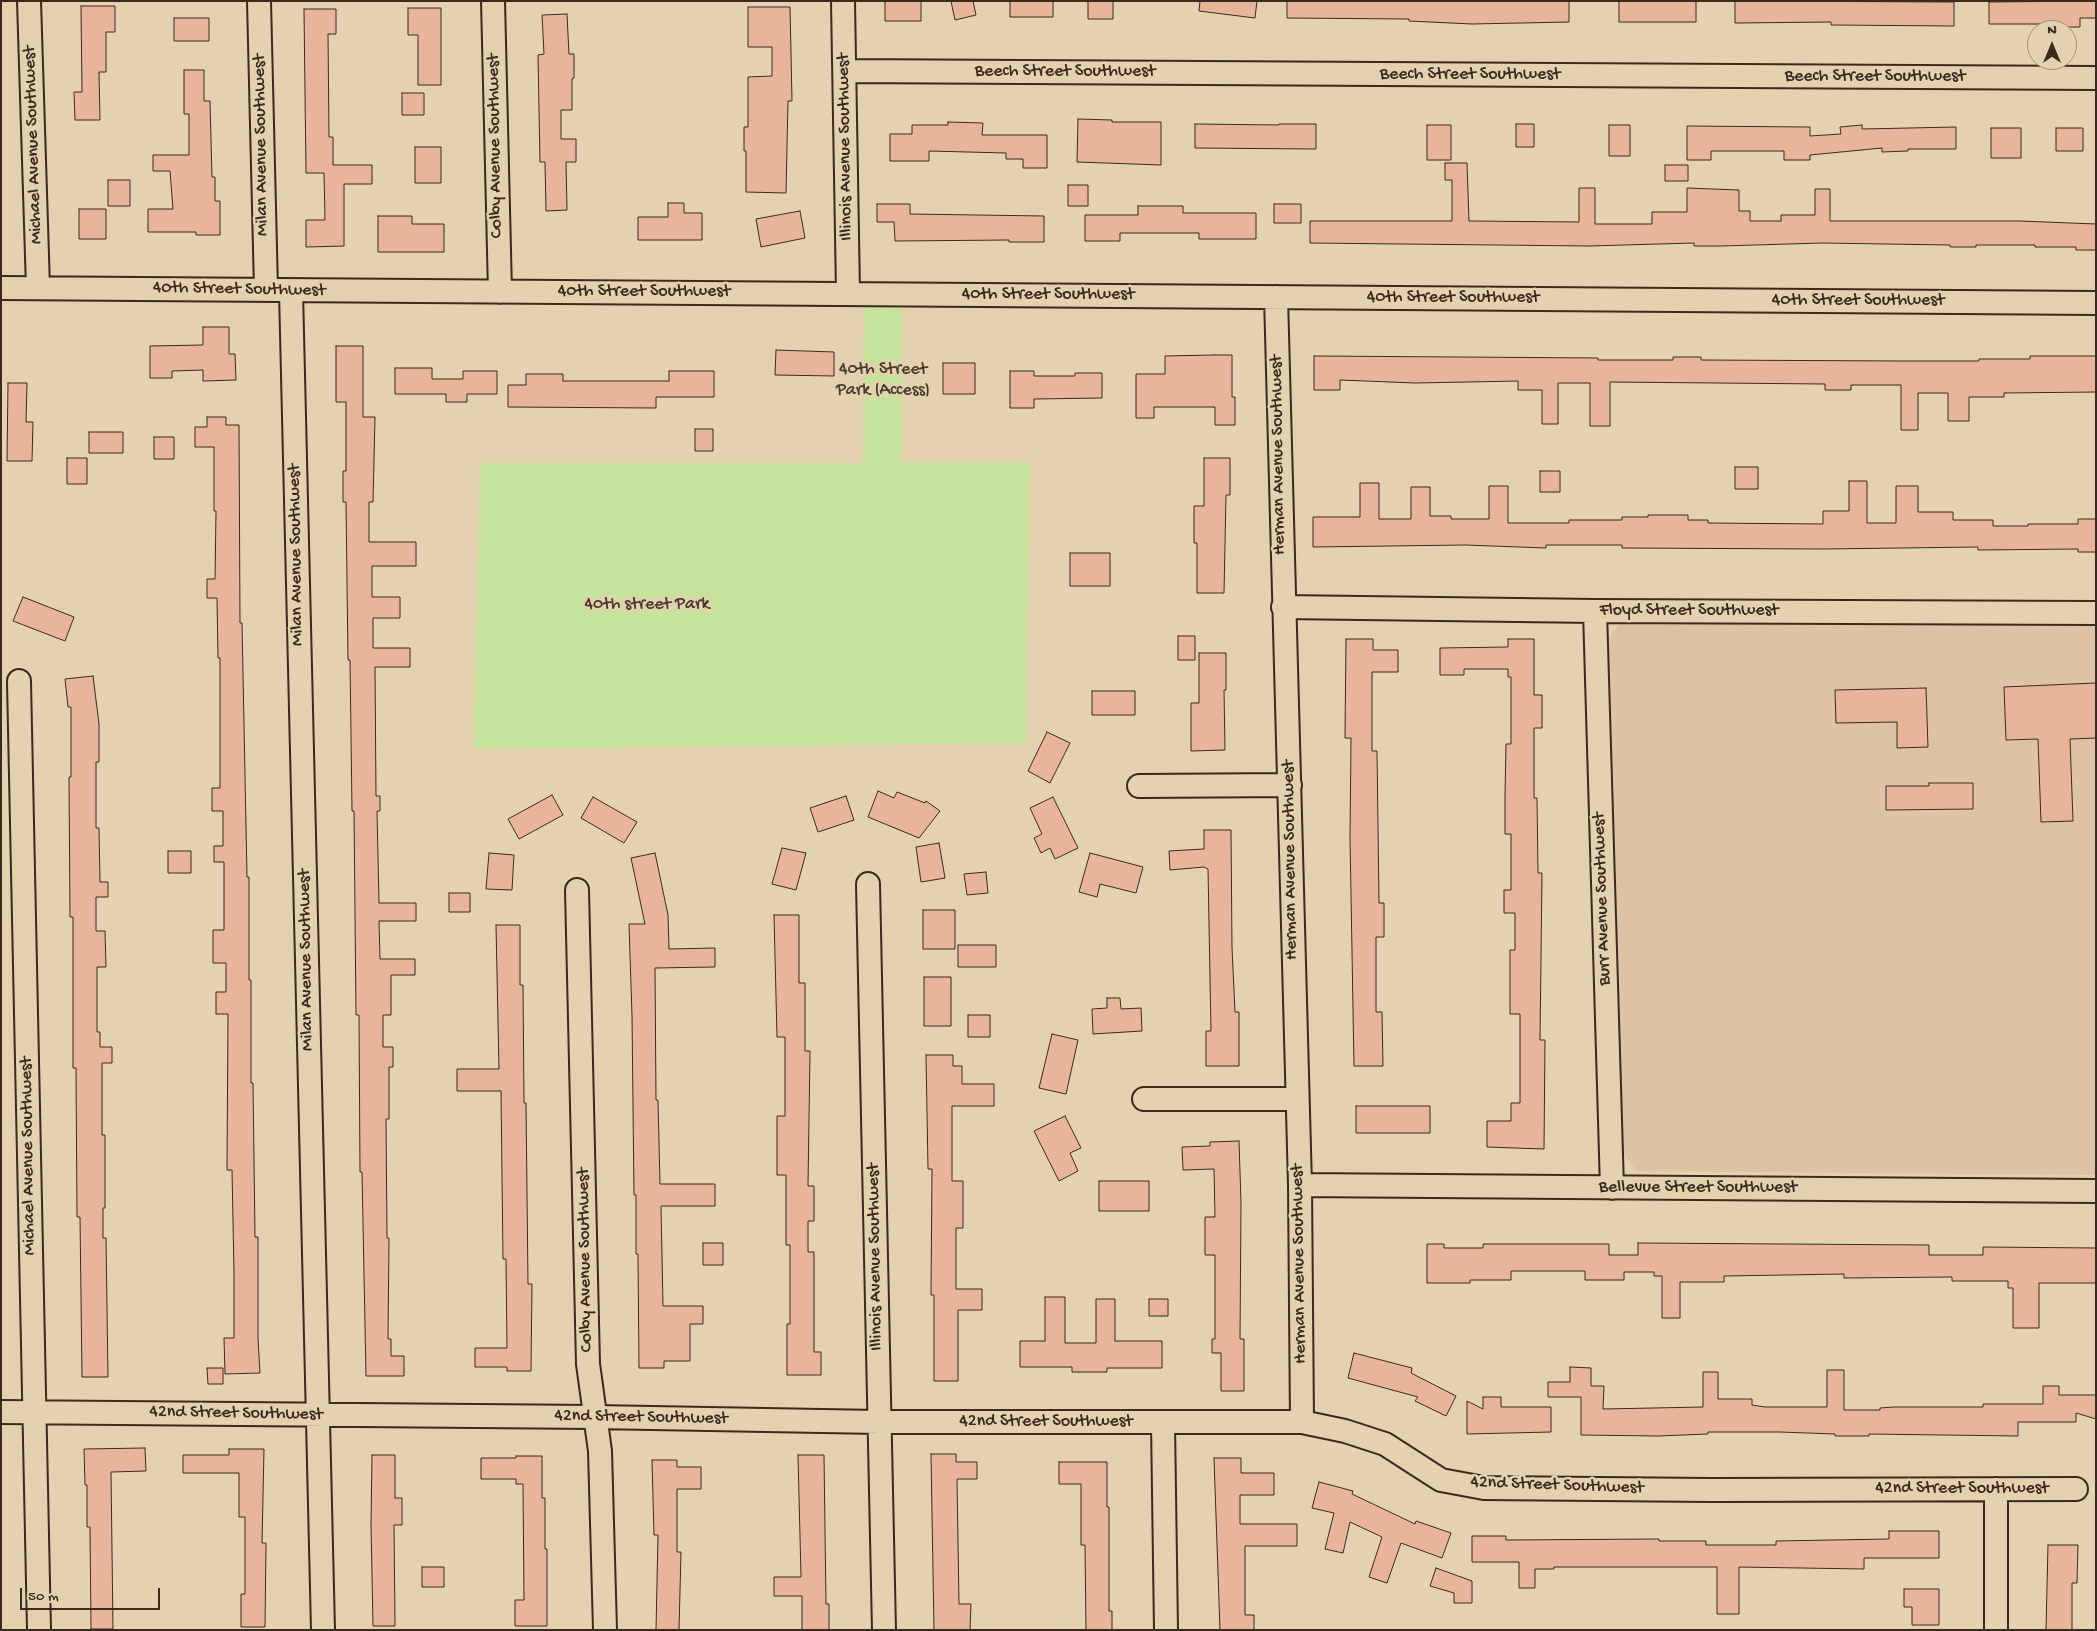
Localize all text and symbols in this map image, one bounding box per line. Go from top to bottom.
north arrow [2027,20,2077,70]
text: N [2047,22,2057,39]
street label: Michael Avenue Southwest [20,45,48,245]
street label: Illinois Avenue Southwest [834,53,858,241]
street label: Milan Avenue Southwest [250,54,274,236]
street label: Colby Avenue Southwest [484,54,508,238]
street label: Beech Street Southwest [975,61,1155,83]
street label: Beech Street Southwest [1380,64,1560,86]
street label: Beech Street Southwest [1785,66,1965,88]
street label: 40th Street Southwest [153,278,325,302]
street label: 40th Street Southwest [558,281,730,303]
street label: 40th Street Southwest [962,284,1134,306]
street label: 40th Street Southwest [1367,287,1539,309]
street label: 40th Street Southwest [1772,290,1944,312]
street label: Herman Avenue Southwest [1266,355,1292,555]
park label: 40th Street Park (Access) [836,359,930,402]
street label: Milan Avenue Southwest [285,464,309,646]
park label: 40th street Park [585,594,709,616]
street label: Floyd Street Southwest [1600,600,1778,622]
street label: Herman Avenue Southwest [1278,760,1304,960]
street label: Burr Avenue Southwest [1589,812,1617,986]
street label: Milan Avenue Southwest [295,869,319,1051]
street label: Michael Avenue Southwest [16,1057,42,1255]
street label: Illinois Avenue Southwest [864,1163,888,1351]
street label: Herman Avenue Southwest [1287,1164,1313,1364]
street label: Colby Avenue Southwest [574,1168,598,1352]
street label: Bellevue Street Southwest [1599,1177,1797,1199]
street label: 42nd Street Southwest [149,1402,323,1426]
street label: 42nd Street Southwest [554,1406,728,1430]
street label: 42nd Street Southwest [959,1411,1133,1433]
street label: 42nd Street Southwest [1470,1472,1644,1500]
street label: 42nd Street Southwest [1875,1478,2049,1500]
scale bar [22,1578,162,1610]
text: 50 m [28,1588,59,1606]

